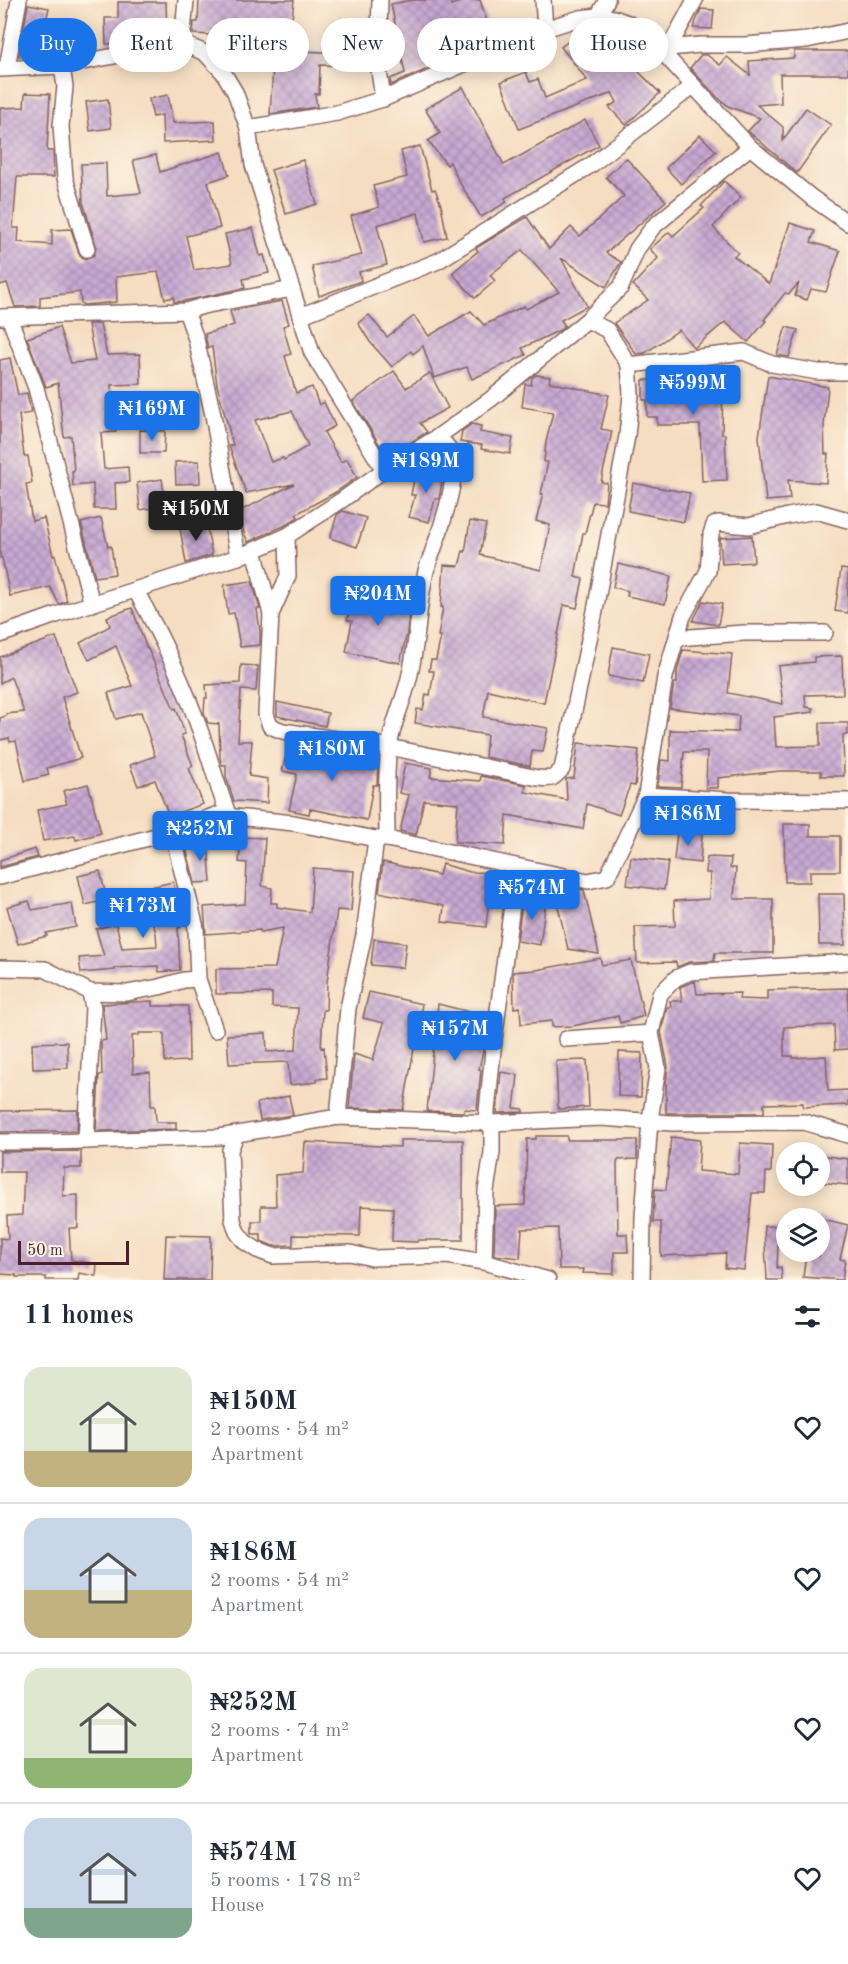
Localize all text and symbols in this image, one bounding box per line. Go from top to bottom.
chip: Buy [18,18,97,72]
chip: Rent [109,18,194,72]
chip: Filters [206,18,309,72]
chip: New [321,18,405,72]
chip: Apartment [417,18,557,72]
chip: House [569,18,668,72]
pin: ₦599M [651,365,735,416]
text: ₦599M [659,374,727,394]
pin: ₦169M [110,391,194,442]
text: ₦169M [118,400,186,420]
pin: ₦189M [384,443,468,494]
text: ₦189M [392,452,460,472]
pin: ₦150M [154,491,238,542]
text: ₦150M [162,500,230,520]
pin: ₦204M [336,576,420,627]
text: ₦204M [344,585,412,605]
pin: ₦180M [290,731,374,782]
text: ₦180M [298,740,366,760]
pin: ₦186M [646,796,730,847]
text: ₦186M [654,805,722,825]
pin: ₦252M [158,811,242,862]
text: ₦252M [166,820,234,840]
pin: ₦574M [490,870,574,921]
text: ₦574M [498,879,566,899]
pin: ₦173M [101,888,185,939]
text: ₦173M [109,897,177,917]
pin: ₦157M [413,1011,497,1062]
text: ₦157M [421,1020,489,1040]
map controls [776,1142,830,1262]
button: locate [776,1142,830,1196]
button: layers [776,1208,830,1262]
scale bar [18,1238,129,1266]
text: 50 m [27,1243,63,1259]
icon: filters [791,1300,824,1333]
text: 11 homes [24,1303,133,1329]
text: ₦150M [210,1389,297,1415]
icon: home [72,1391,144,1463]
icon: heart [791,1411,824,1444]
text: 2 rooms · 54 m² [210,1420,349,1440]
text: Apartment [210,1445,304,1465]
text: ₦186M [210,1540,297,1566]
icon: home [72,1542,144,1614]
icon: heart [791,1562,824,1595]
text: 2 rooms · 54 m² [210,1571,349,1591]
text: Apartment [210,1596,304,1616]
text: ₦252M [210,1690,297,1716]
icon: home [72,1692,144,1764]
icon: heart [791,1712,824,1745]
text: 2 rooms · 74 m² [210,1721,349,1741]
text: Apartment [210,1746,304,1766]
text: ₦574M [210,1840,297,1866]
icon: home [72,1842,144,1914]
icon: heart [791,1862,824,1895]
text: 5 rooms · 178 m² [210,1871,360,1891]
text: House [210,1896,264,1916]

